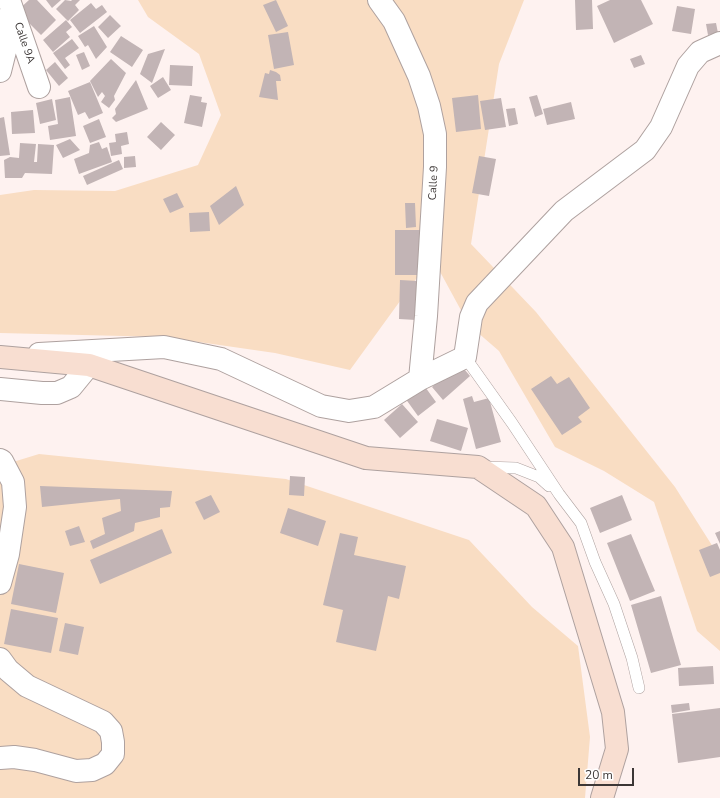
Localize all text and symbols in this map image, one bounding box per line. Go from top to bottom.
street label: Calle 9A [11,21,37,65]
street label: Calle 9 [426,165,442,201]
scale bar [580,760,636,786]
text: 20 m [585,767,613,783]

